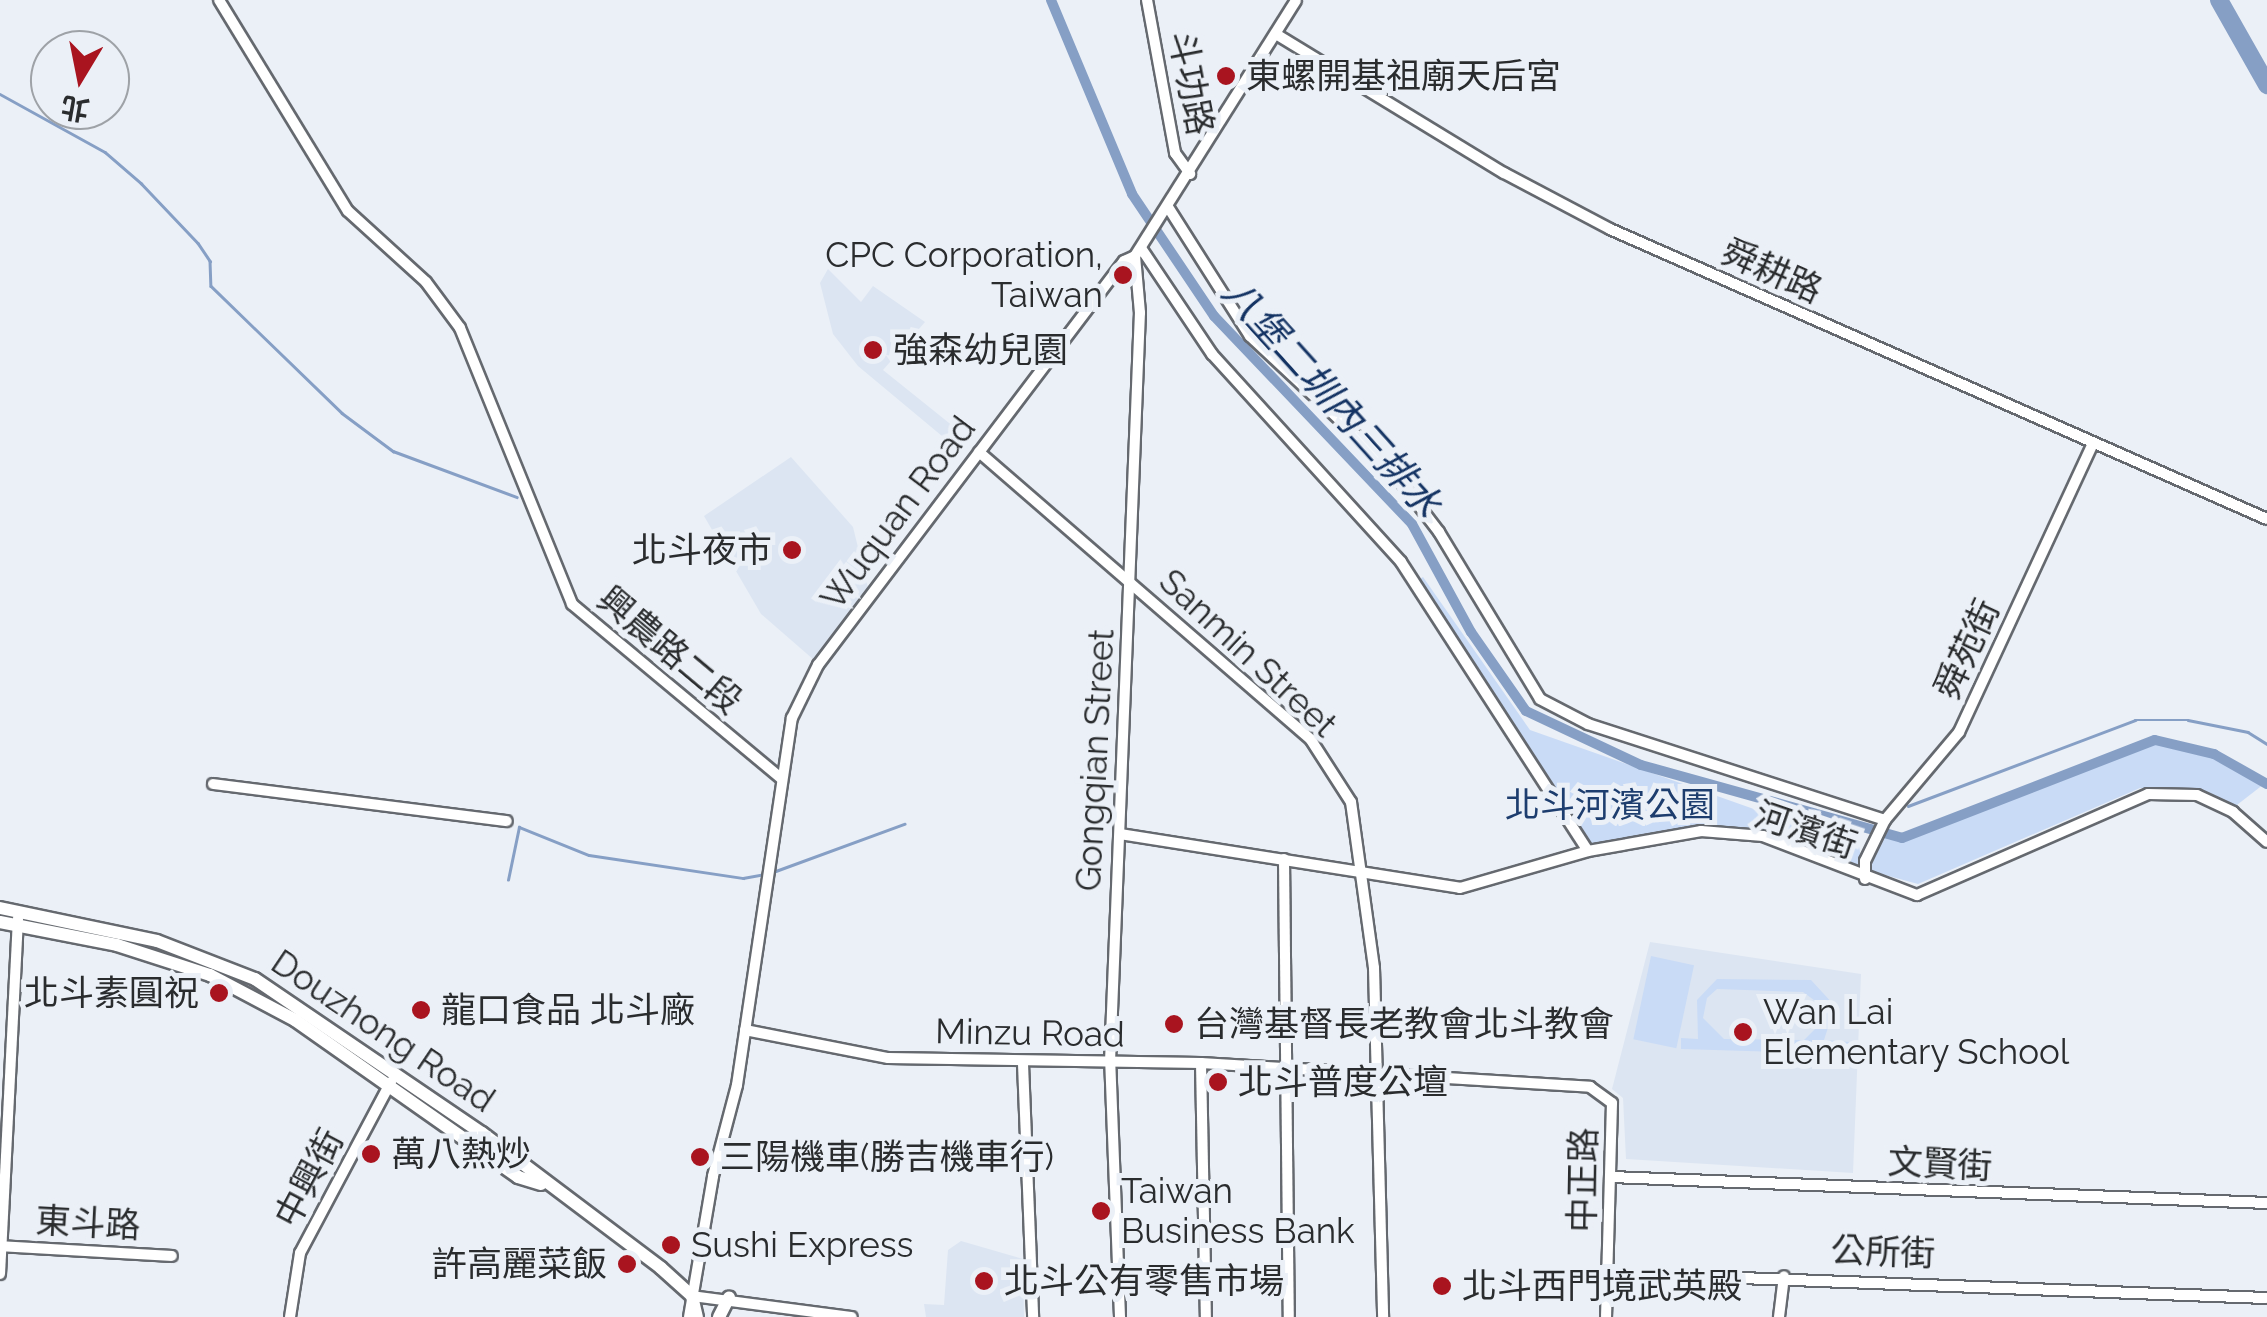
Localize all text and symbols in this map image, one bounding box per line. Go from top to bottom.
street label: 斗功路 [1160,27,1222,139]
north arrow [30,30,130,130]
place label: 東螺開基祖廟天后宮 [1246,55,1561,97]
marker: 東螺開基祖廟天后宮 [1215,65,1237,87]
text: 北 [58,89,92,127]
street label: 舜耕路 [1715,230,1829,312]
place label: CPC Corporation, Taiwan [825,234,1103,316]
marker: CPC Corporation, Taiwan [1112,264,1134,286]
water label: 八堡二圳內三排水 [1213,270,1451,526]
place label: 強森幼兒園 [893,329,1068,371]
marker: 強森幼兒園 [862,339,884,361]
street label: Wuquan Road [812,408,984,618]
place label: 北斗夜市 [632,529,772,571]
marker: 北斗夜市 [781,539,803,561]
street label: Sanmin Street [1151,560,1345,746]
street label: 興農路二段 [589,578,751,722]
street label: 舜苑街 [1926,593,2008,705]
street label: Gongqian Street [1067,628,1123,892]
park label: 北斗河濱公園 [1505,784,1715,826]
street label: 河濱街 [1750,793,1862,867]
street label: Douzhong Road [263,941,503,1121]
place label: 北斗素圓祝 [24,972,199,1014]
marker: 北斗素圓祝 [208,982,230,1004]
place label: 龍口食品 北斗廠 [441,989,695,1031]
place label: Wan Lai Elementary School [1763,991,2070,1073]
marker: 龍口食品 北斗廠 [410,999,432,1021]
place label: 台灣基督長老教會北斗教會 [1194,1003,1614,1045]
street label: Minzu Road [935,1010,1125,1056]
marker: 台灣基督長老教會北斗教會 [1163,1013,1185,1035]
marker: Wan Lai Elementary School [1732,1021,1754,1043]
place label: 北斗普度公壇 [1238,1061,1448,1103]
marker: 北斗普度公壇 [1207,1071,1229,1093]
street label: 中興街 [266,1122,352,1234]
street label: 中正路 [1561,1127,1605,1233]
place label: 萬八熱炒 [391,1133,531,1175]
place label: 三陽機車(勝吉機車行) [720,1136,1054,1178]
street label: 文賢街 [1886,1140,1994,1188]
marker: 萬八熱炒 [360,1143,382,1165]
marker: 三陽機車(勝吉機車行) [689,1146,711,1168]
place label: Taiwan Business Bank [1121,1170,1355,1252]
street label: 東斗路 [34,1199,142,1247]
marker: Taiwan Business Bank [1090,1200,1112,1222]
place label: Sushi Express [691,1224,914,1266]
street label: 公所街 [1830,1229,1936,1275]
marker: Sushi Express [660,1234,682,1256]
place label: 許高麗菜飯 [432,1243,607,1285]
marker: 許高麗菜飯 [616,1253,638,1275]
place label: 北斗公有零售市場 [1004,1260,1284,1302]
place label: 北斗西門境武英殿 [1462,1265,1742,1307]
marker: 北斗公有零售市場 [973,1270,995,1292]
marker: 北斗西門境武英殿 [1431,1275,1453,1297]

